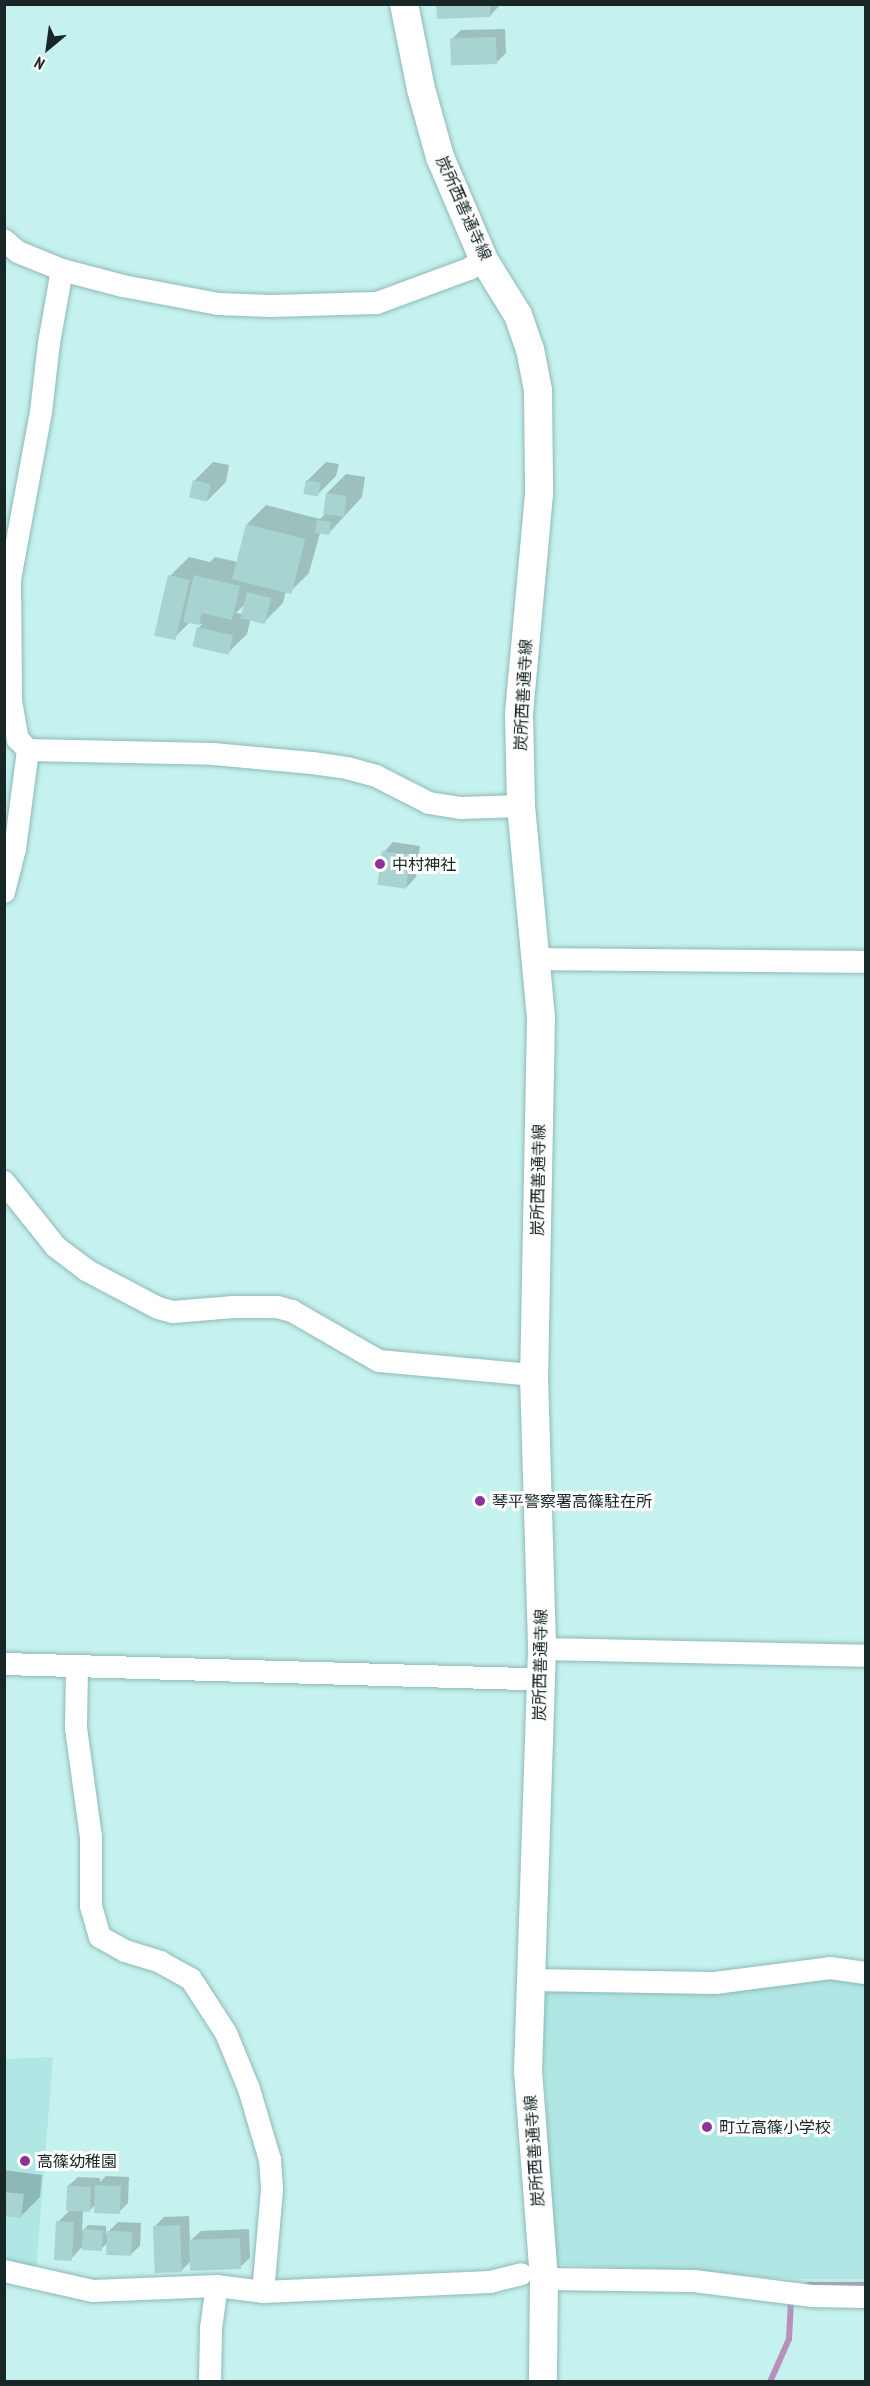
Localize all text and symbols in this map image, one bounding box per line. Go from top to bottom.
north arrow [18,18,78,78]
text: N [31,53,48,75]
street label: 炭所西善通寺線 [432,153,496,263]
street label: 炭所西善通寺線 [510,639,536,751]
place label: 中村神社 [392,854,456,874]
marker: 中村神社 [373,857,387,871]
street label: 炭所西善通寺線 [527,1124,549,1236]
place label: 琴平警察署高篠駐在所 [492,1491,652,1511]
marker: 琴平警察署高篠駐在所 [473,1494,487,1508]
street label: 炭所西善通寺線 [529,1609,551,1721]
street label: 炭所西善通寺線 [521,2094,547,2208]
place label: 町立高篠小学校 [719,2117,831,2137]
marker: 町立高篠小学校 [700,2120,714,2134]
place label: 高篠幼稚園 [37,2151,117,2171]
marker: 高篠幼稚園 [18,2154,32,2168]

